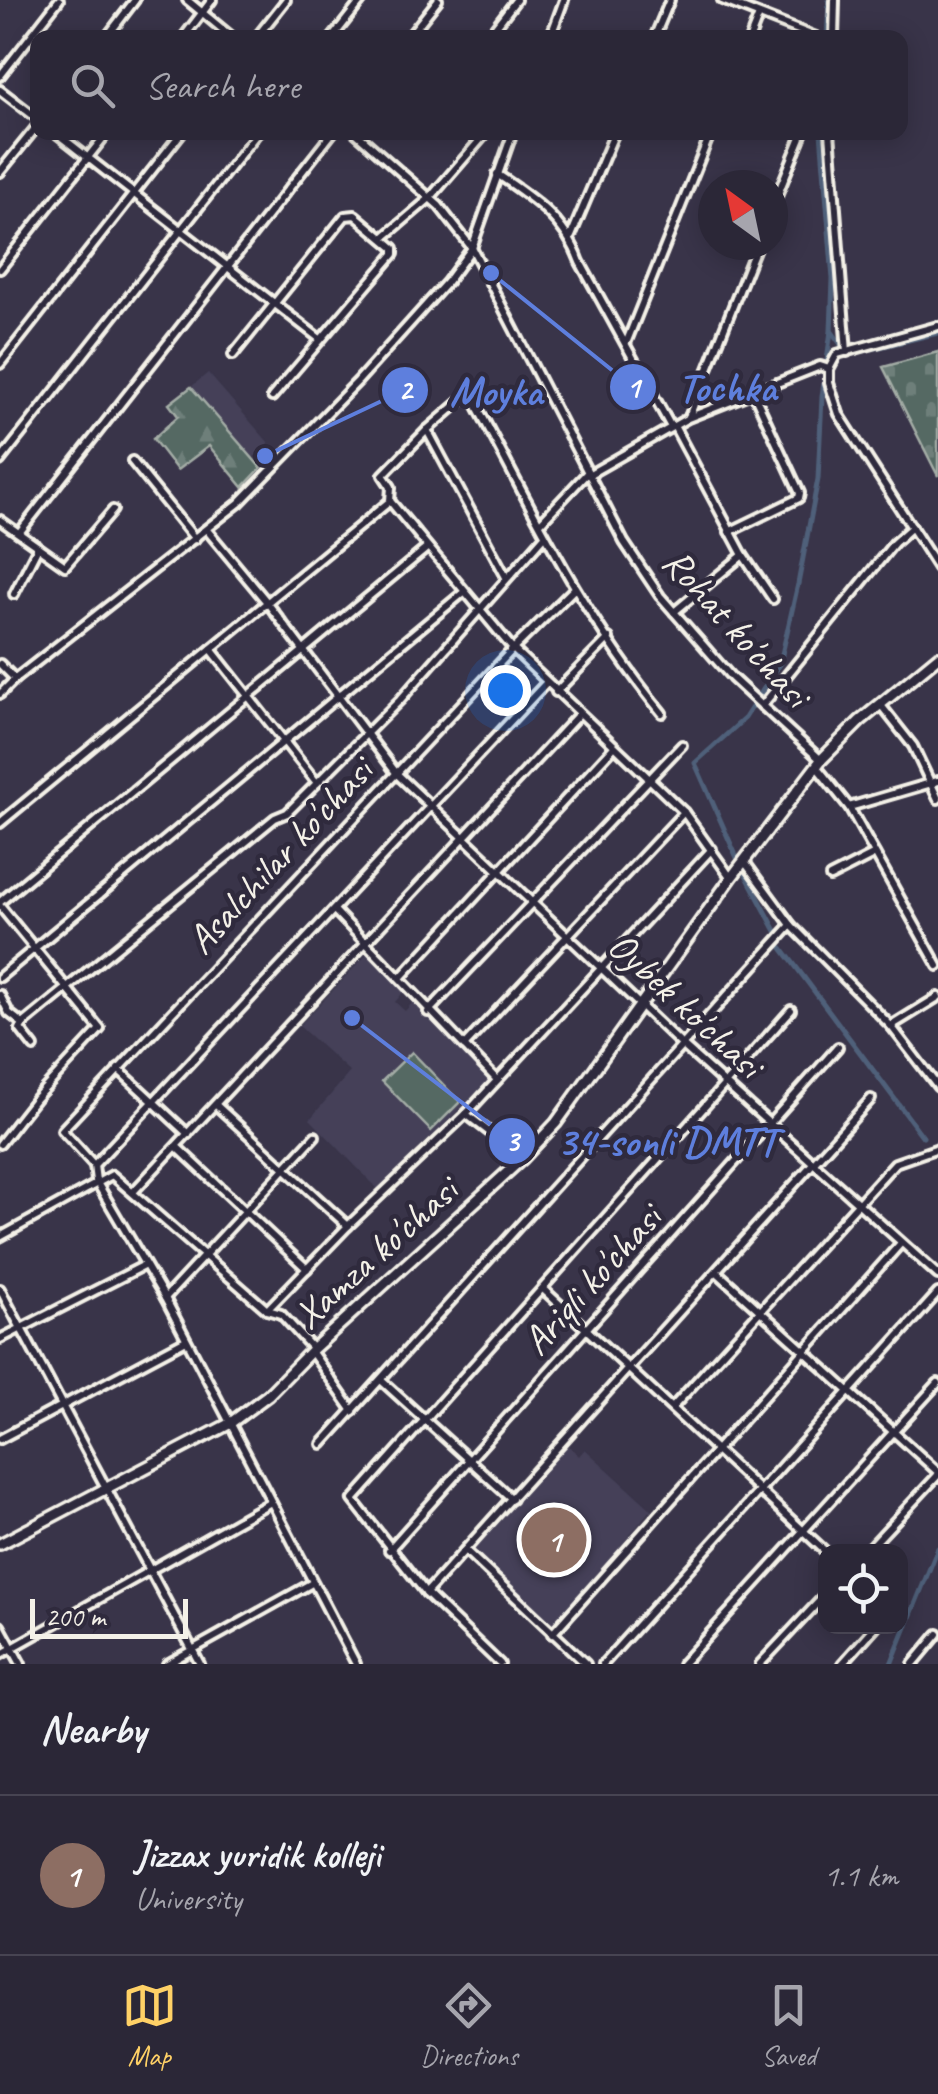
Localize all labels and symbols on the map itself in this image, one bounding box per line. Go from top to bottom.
north arrow [698,170,788,260]
callout: Tochka [608,351,797,423]
callout: Moyka [380,354,562,426]
text: Tochka [678,361,779,414]
text: Moyka [450,365,545,418]
text: 1 [626,368,643,406]
text: 2 [398,371,414,409]
street label: Rohat ko'chasi [652,538,824,721]
your location [480,665,531,716]
street label: Asalchilar ko'chasi [176,744,387,964]
street label: Oybek ko'chasi [598,921,776,1092]
callout: 34-sonli DMTT [487,1105,797,1177]
text: 34-sonli DMTT [557,1115,786,1168]
text: 3 [505,1122,521,1160]
street label: Xamza ko'chasi [283,1163,471,1339]
street label: Ariqli ko'chasi [511,1191,675,1365]
pin: 1 [522,1502,586,1578]
scale bar [30,1594,188,1638]

